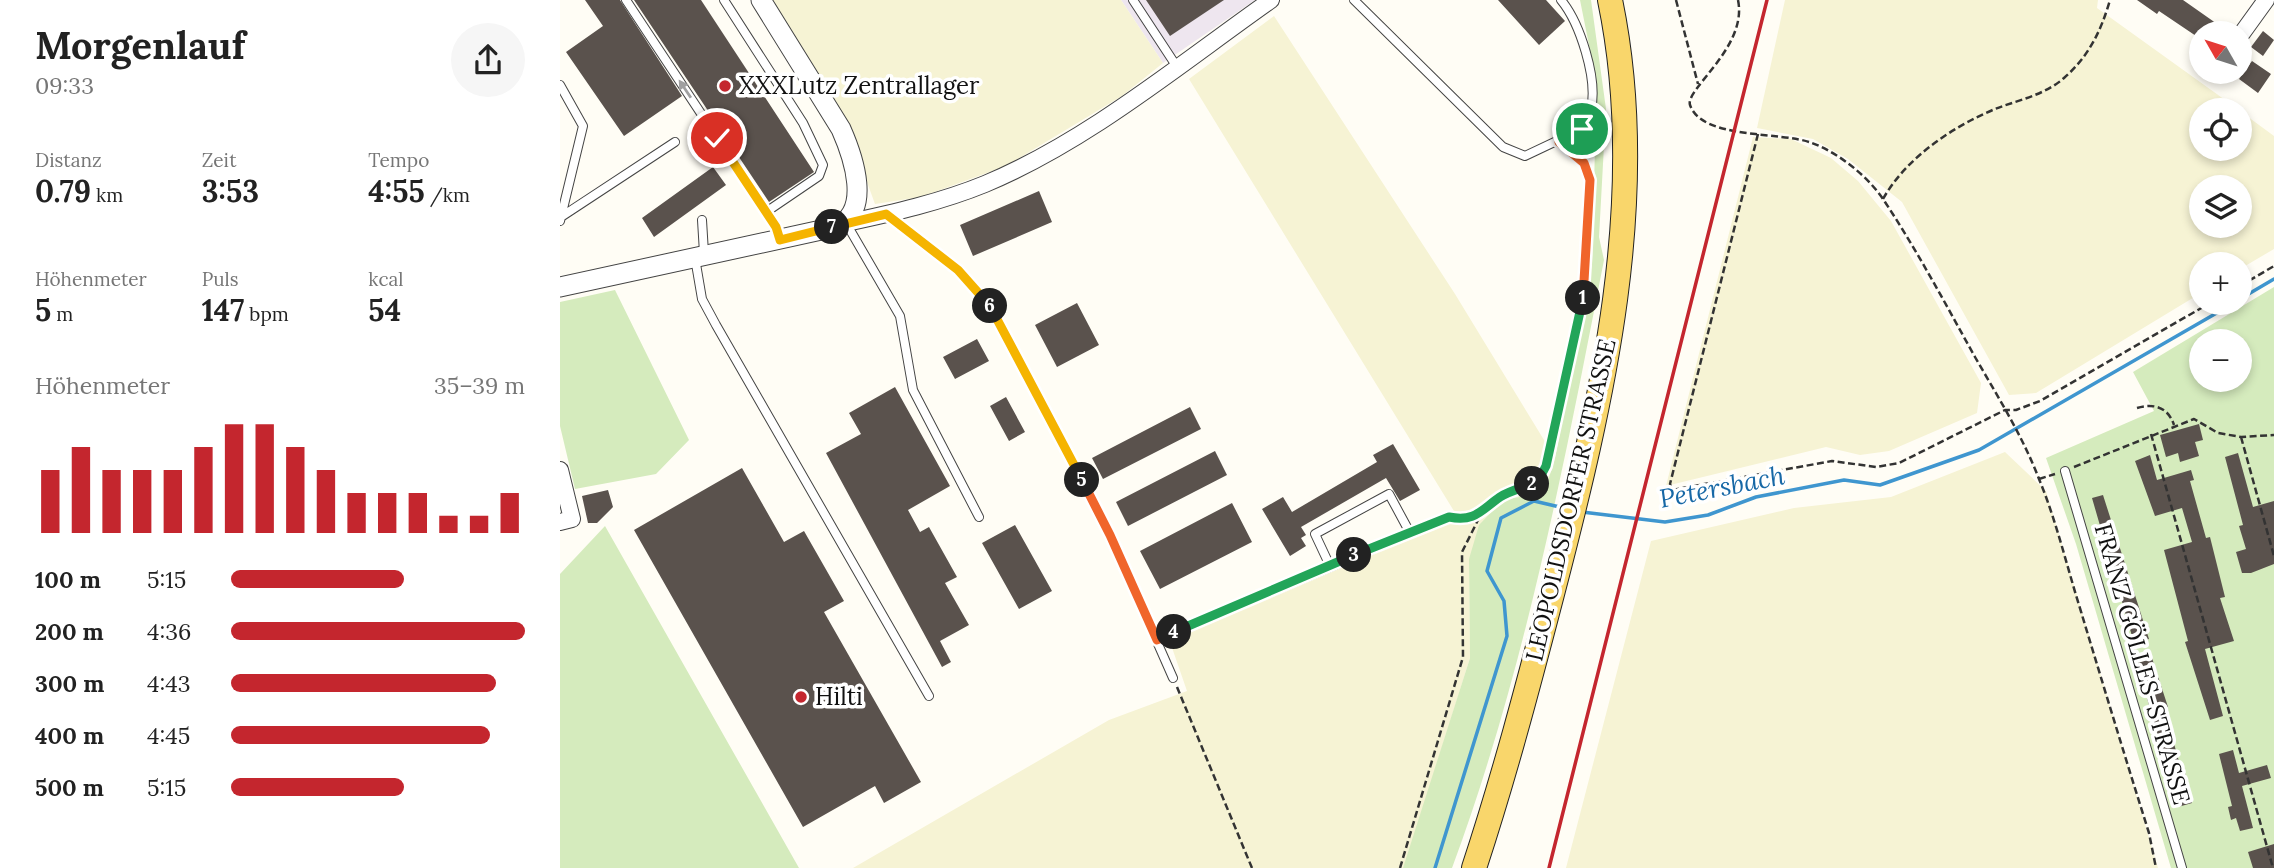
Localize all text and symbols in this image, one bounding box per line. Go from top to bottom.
text: Morgenlauf [35,21,245,69]
north arrow [2189,21,2252,84]
map controls [2189,21,2252,392]
button: share [451,23,525,97]
place label: XXXLutz Zentrallager [739,70,980,101]
text: 09:33 [35,71,94,100]
marker: XXXLutz Zentrallager [717,78,733,94]
one-way arrow [678,80,692,98]
button: locate [2189,98,2252,161]
pin [1552,99,1612,159]
pin [687,108,747,168]
icon: arrive [1563,110,1601,148]
icon: check [698,119,736,157]
text: Distanz [35,148,102,172]
text: Zeit [202,148,237,172]
text: Tempo [368,148,429,172]
text: 0.79 [35,172,91,210]
text: 3:53 [202,172,259,210]
text: 4:55 [368,172,425,210]
button: layers [2189,175,2252,238]
text: km [91,183,123,207]
text: /km [425,183,470,207]
pin: 7 [814,210,850,244]
text: 7 [827,214,836,238]
button: + [2189,252,2252,315]
text: Höhenmeter [35,267,147,291]
text: Puls [202,267,238,291]
text: kcal [368,267,403,291]
pin: 1 [1566,280,1600,316]
text: 1 [1579,285,1586,309]
pin: 6 [972,288,1008,324]
text: 5 [35,291,51,329]
text: 147 [202,291,244,329]
text: 54 [368,291,401,329]
text: 6 [984,293,995,317]
text: m [51,302,73,326]
text: bpm [244,302,289,326]
button: − [2189,329,2252,392]
street label: LEOPOLDSDORFER STRASSE [1518,336,1623,664]
text: Höhenmeter [35,371,170,400]
text: 35–39 m [434,371,525,400]
water label: Petersbach [1656,458,1788,515]
pin: 5 [1064,462,1100,498]
pin: 2 [1514,466,1550,502]
text: 5 [1076,467,1087,491]
text: 2 [1526,471,1537,495]
street label: FRANZ GÖLLES-STRASSE [2088,520,2197,808]
pin: 3 [1336,538,1372,572]
text: 3 [1348,542,1359,566]
text: 100 m [35,565,101,594]
text: 5:15 [147,565,186,594]
pin: 4 [1156,614,1192,650]
text: 200 m [35,617,104,646]
text: 4:36 [147,617,191,646]
text: 4 [1168,619,1179,643]
text: 300 m [35,669,104,698]
text: 4:43 [147,669,191,698]
place label: Hilti [815,681,863,712]
marker: Hilti [793,689,809,705]
text: 400 m [35,721,104,750]
text: 4:45 [147,721,190,750]
text: 500 m [35,773,104,802]
text: 5:15 [147,773,186,802]

